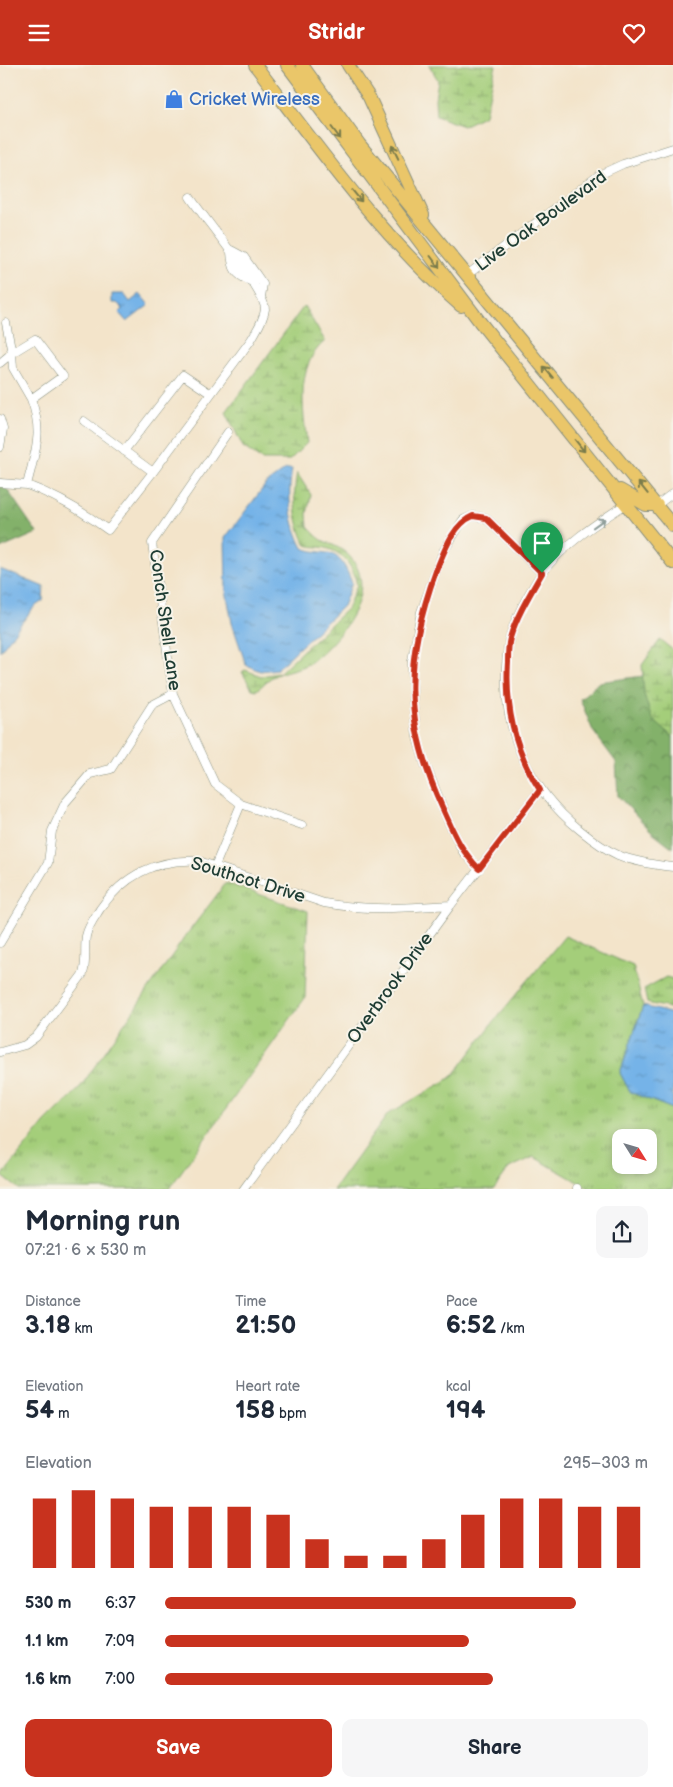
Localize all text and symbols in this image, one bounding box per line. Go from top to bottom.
icon: menu [25,19,53,47]
text: Stridr [308,19,365,46]
icon: heart [620,19,648,47]
shop icon: Cricket Wireless [163,88,185,110]
place label: Cricket Wireless [189,89,320,110]
one-way arrow [331,126,341,140]
one-way arrow [390,145,399,160]
street label: Live Oak Boulevard [471,166,611,276]
one-way arrow [352,189,363,202]
one-way arrow [430,255,440,269]
one-way arrow [542,366,553,379]
one-way arrow [574,440,585,453]
one-way arrow [637,481,648,494]
one-way arrow [592,518,606,528]
pin [521,522,563,573]
icon: arrive [528,529,556,557]
street label: Conch Shell Lane [145,548,185,692]
street label: Southcot Drive [188,853,308,907]
street label: Overbrook Drive [343,928,437,1048]
north arrow [612,1129,658,1174]
map controls [612,1129,657,1174]
text: Morning run [25,1205,180,1238]
button: share [596,1206,648,1258]
text: 07:21 · 6 × 530 m [25,1241,146,1260]
text: Distance [25,1293,81,1310]
text: Time [235,1293,266,1310]
text: Pace [446,1293,478,1310]
text: 3.18 [25,1310,71,1341]
text: 21:50 [235,1310,296,1341]
text: 6:52 [446,1310,496,1341]
text: km [71,1320,93,1337]
text: /km [496,1320,525,1337]
text: Elevation [25,1378,83,1395]
text: Heart rate [235,1378,300,1395]
text: kcal [446,1378,471,1395]
text: 54 [25,1395,54,1426]
text: 158 [235,1395,275,1426]
text: 194 [446,1395,486,1426]
text: m [54,1405,70,1422]
text: bpm [275,1405,307,1422]
text: Elevation [25,1454,92,1473]
text: 295–303 m [563,1454,648,1473]
text: 530 m [25,1594,72,1613]
text: 6:37 [105,1594,136,1613]
text: 1.1 km [25,1632,68,1651]
text: 7:09 [105,1632,135,1651]
text: 1.6 km [25,1670,71,1689]
text: 7:00 [105,1670,135,1689]
button: Save [25,1719,332,1777]
button: Share [342,1719,648,1777]

